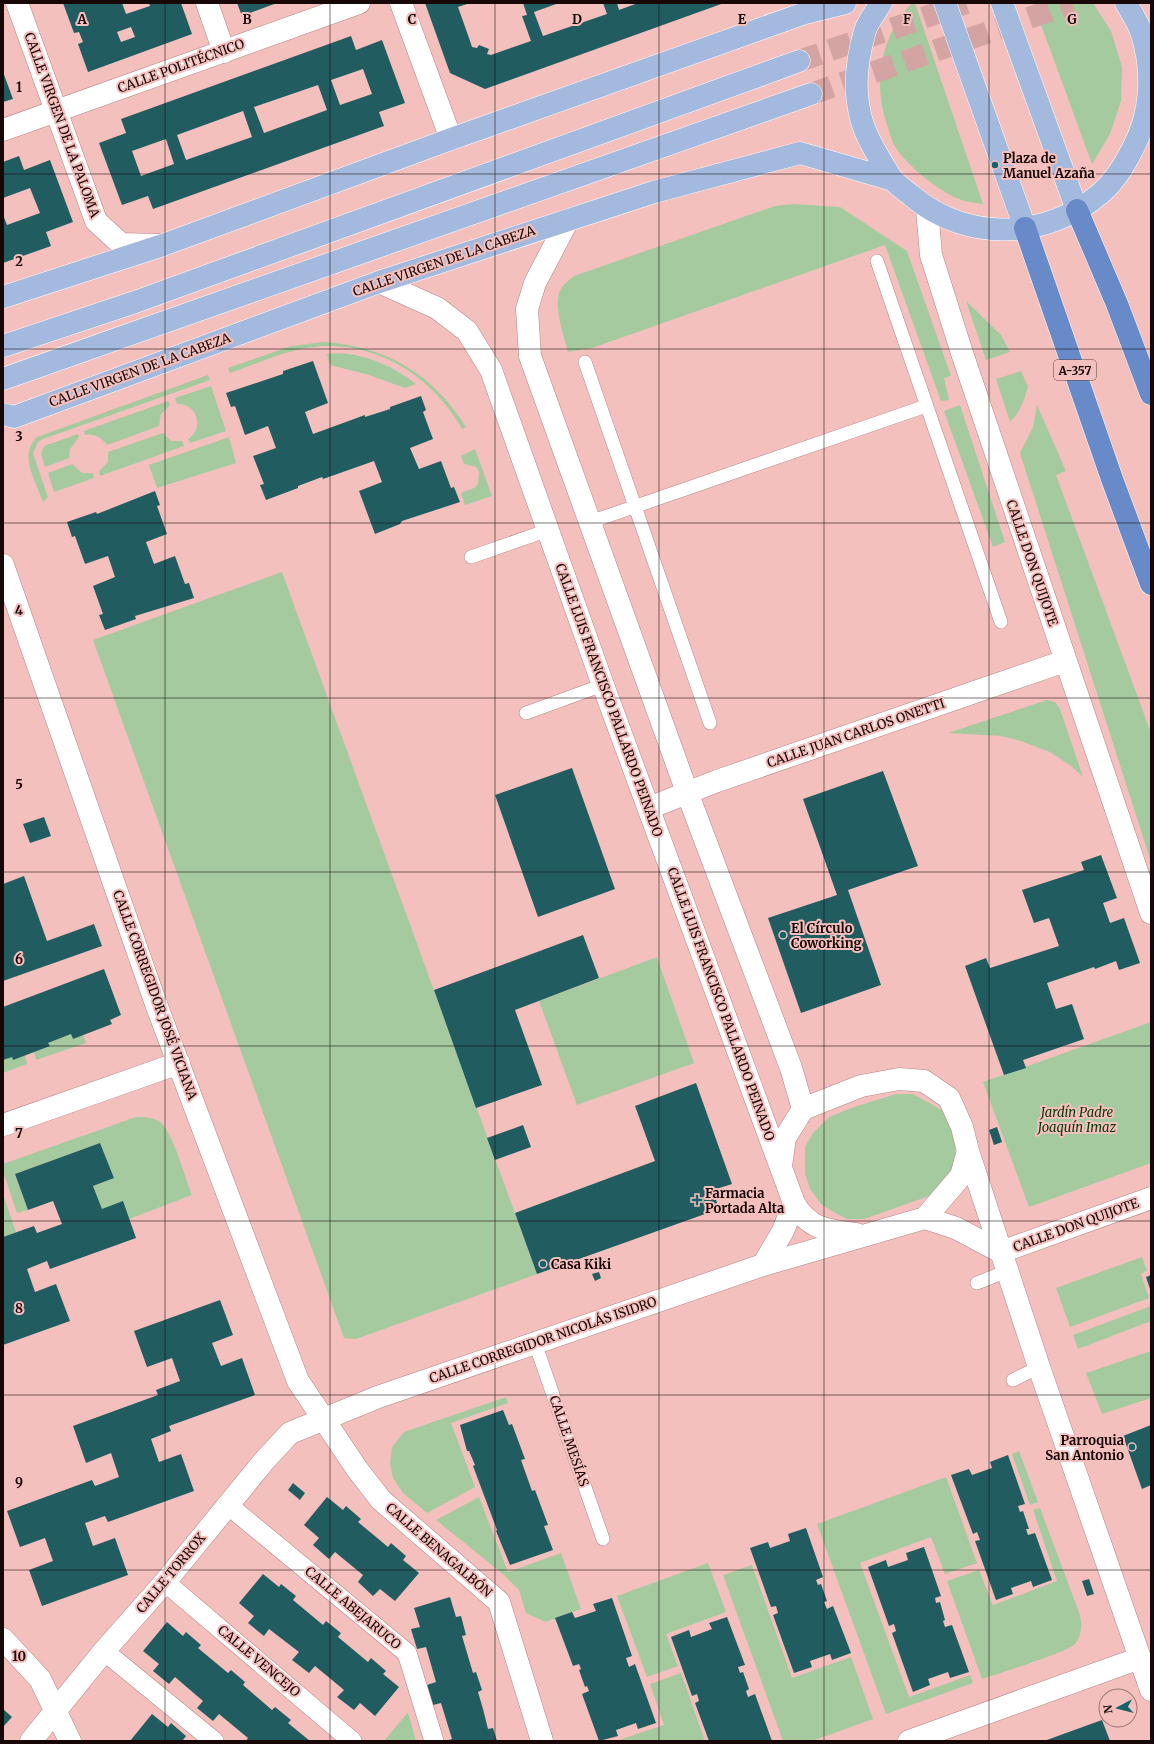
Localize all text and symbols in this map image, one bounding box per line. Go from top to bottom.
text: A [76,11,87,28]
text: B [242,11,252,28]
text: C [408,11,417,28]
text: D [572,11,582,28]
text: E [738,11,747,28]
text: F [903,11,911,28]
text: G [1067,11,1077,28]
street label: CALLE VIRGEN DE LA PALOMA [21,30,104,221]
street label: CALLE POLITÉCNICO [115,34,247,97]
text: 1 [16,79,22,96]
place label: Plaza de Manuel Azaña [1003,150,1095,182]
marker: Plaza de Manuel Azaña [990,160,1000,170]
street label: CALLE VIRGEN DE LA CABEZA [350,221,538,300]
text: 2 [15,253,23,270]
street label: CALLE VIRGEN DE LA CABEZA [47,329,234,411]
road number: A-357 [1054,360,1096,380]
text: 3 [15,428,23,445]
street label: CALLE DON QUIJOTE [1002,498,1062,629]
street label: CALLE LUIS FRANCISCO PALLARDO PEINADO [551,561,667,839]
text: 4 [15,602,24,619]
street label: CALLE JUAN CARLOS ONETTI [765,694,947,771]
text: 5 [15,776,23,793]
street label: CALLE LUIS FRANCISCO PALLARDO PEINADO [663,865,779,1143]
street label: CALLE CORREGIDOR JOSÉ VICIANA [109,887,202,1103]
place label: El Círculo Coworking [791,920,862,952]
marker: El Círculo Coworking [778,930,788,940]
text: 6 [15,951,23,968]
park label: Jardín Padre Joaquín Imaz [1036,1104,1117,1136]
text: 7 [15,1125,23,1142]
place label: Farmacia Portada Alta [705,1185,784,1217]
street label: CALLE DON QUIJOTE [1011,1194,1142,1256]
marker: Farmacia Portada Alta [692,1195,702,1205]
place label: Casa Kiki [551,1256,612,1273]
marker: Casa Kiki [538,1259,548,1269]
street label: CALLE CORREGIDOR NICOLÁS ISIDRO [427,1292,659,1387]
text: 8 [15,1300,23,1317]
street label: CALLE MESÍAS [545,1393,594,1489]
place label: Parroquia San Antonio [1045,1432,1124,1464]
marker: Parroquia San Antonio [1127,1442,1137,1452]
text: 9 [15,1474,23,1491]
street label: CALLE BENAGALBÓN [382,1498,496,1601]
street label: CALLE TORROX [133,1529,210,1616]
street label: CALLE ABEJARUCO [301,1563,405,1653]
street label: CALLE VENCEJO [214,1621,304,1701]
text: 10 [12,1648,26,1665]
north arrow [1098,1688,1138,1728]
text: N [1101,1704,1116,1714]

